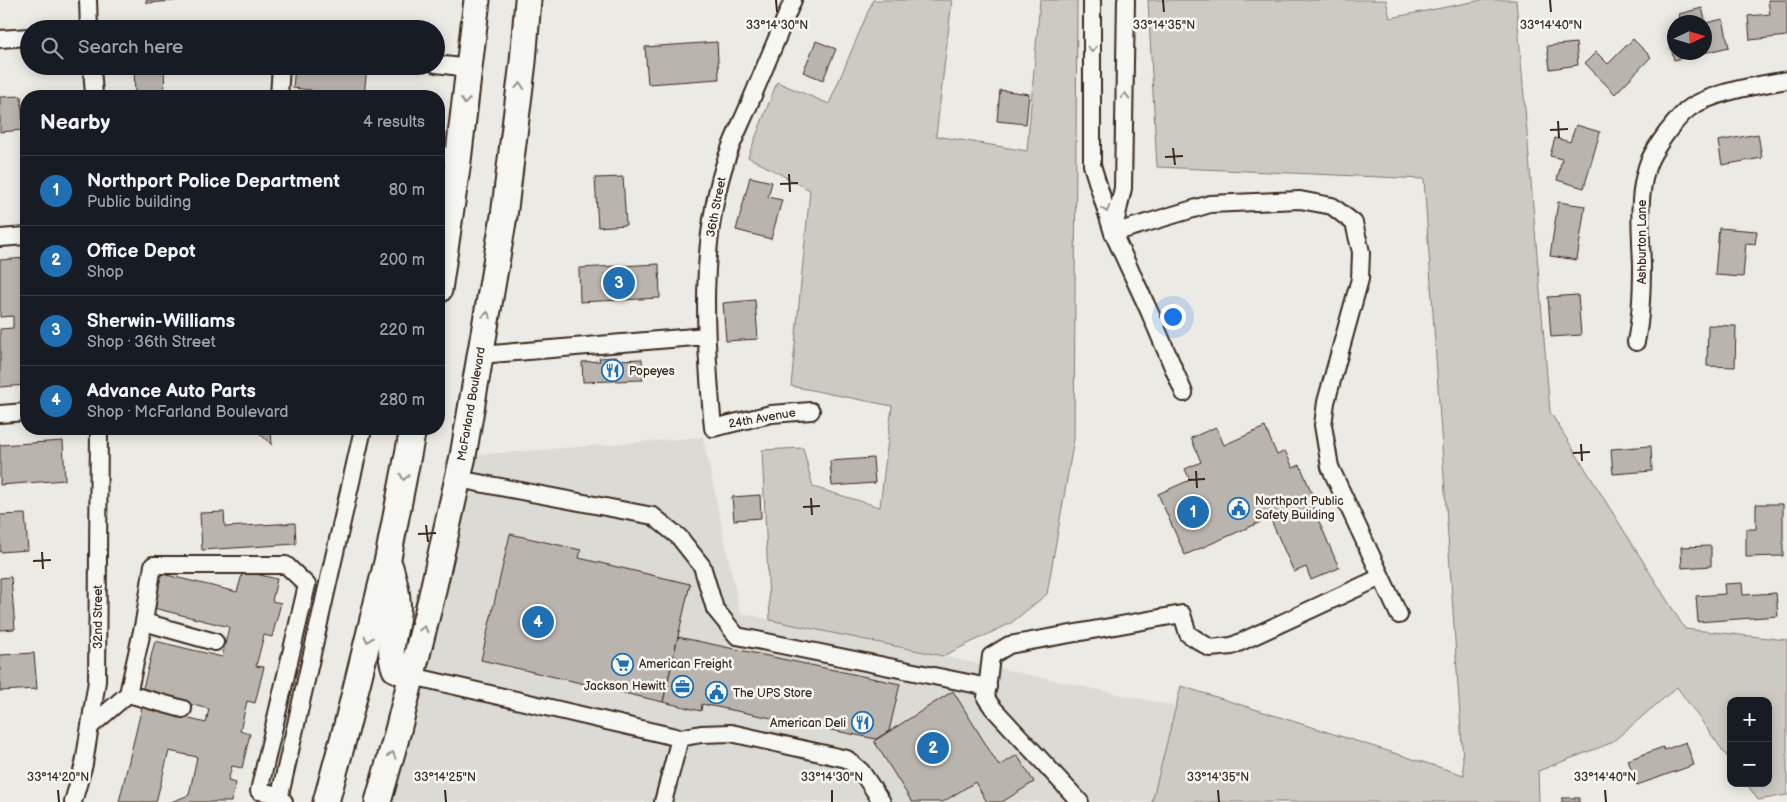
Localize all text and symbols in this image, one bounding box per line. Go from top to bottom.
north arrow [1667,15,1712,60]
text: 33°14'30"N [746,18,808,33]
text: 33°14'35"N [1133,18,1195,33]
text: 33°14'40"N [1520,18,1582,33]
search box [20,20,445,75]
icon: search [38,34,66,62]
text: Search here [78,36,183,59]
one-way arrow [1087,45,1097,53]
one-way arrow [514,82,525,90]
one-way arrow [1120,92,1130,100]
one-way arrow [460,97,471,105]
text: Nearby [40,110,110,135]
text: 4 results [363,113,425,132]
text: Northport Police Department [87,170,340,193]
street label: 36th Street [703,175,730,238]
text: 1 [53,181,59,200]
text: 80 m [389,181,425,200]
text: Public building [87,193,191,212]
street label: Ashburton Lane [1635,200,1650,284]
one-way arrow [1100,204,1110,213]
text: Office Depot [87,240,196,263]
text: 2 [51,251,61,270]
text: 200 m [379,251,425,270]
text: Shop [87,263,124,282]
pin: 3 [603,264,635,302]
your location [1160,304,1186,330]
text: Sherwin-Williams [87,310,235,333]
one-way arrow [481,311,491,319]
text: 3 [51,321,61,340]
text: 220 m [379,321,425,340]
text: Shop · 36th Street [87,333,216,352]
street label: McFarland Boulevard [454,346,489,462]
restaurant icon: Popeyes [601,359,625,383]
place label: Popeyes [629,364,675,379]
text: Advance Auto Parts [87,380,256,403]
text: 4 [51,391,61,410]
text: 280 m [379,391,425,410]
text: Shop · McFarland Boulevard [87,403,288,422]
street label: 24th Avenue [727,405,797,432]
one-way arrow [399,472,410,481]
pin: 1 [1177,493,1209,531]
place label: Northport Public Safety Building [1255,494,1344,523]
public building icon: Northport Public Safety Building [1227,496,1251,520]
street label: 32nd Street [91,585,106,649]
pin: 4 [522,603,554,641]
one-way arrow [418,625,428,633]
one-way arrow [363,635,374,644]
supermarket icon: American Freight [611,652,635,676]
place label: American Freight [639,657,732,672]
office icon: Jackson Hewitt [670,674,694,698]
place label: Jackson Hewitt [584,679,666,694]
public building icon: The UPS Store [705,681,729,705]
place label: The UPS Store [733,686,812,701]
map controls [1727,697,1772,787]
button: + [1727,697,1772,742]
restaurant icon: American Deli [850,711,874,735]
place label: American Deli [770,716,846,731]
pin: 2 [917,729,949,767]
button: − [1727,742,1772,787]
one-way arrow [386,752,396,760]
text: 33°14'20"N [27,770,89,785]
text: 33°14'25"N [414,770,476,785]
text: 33°14'30"N [801,770,863,785]
text: 33°14'35"N [1187,770,1249,785]
text: 33°14'40"N [1574,770,1636,785]

